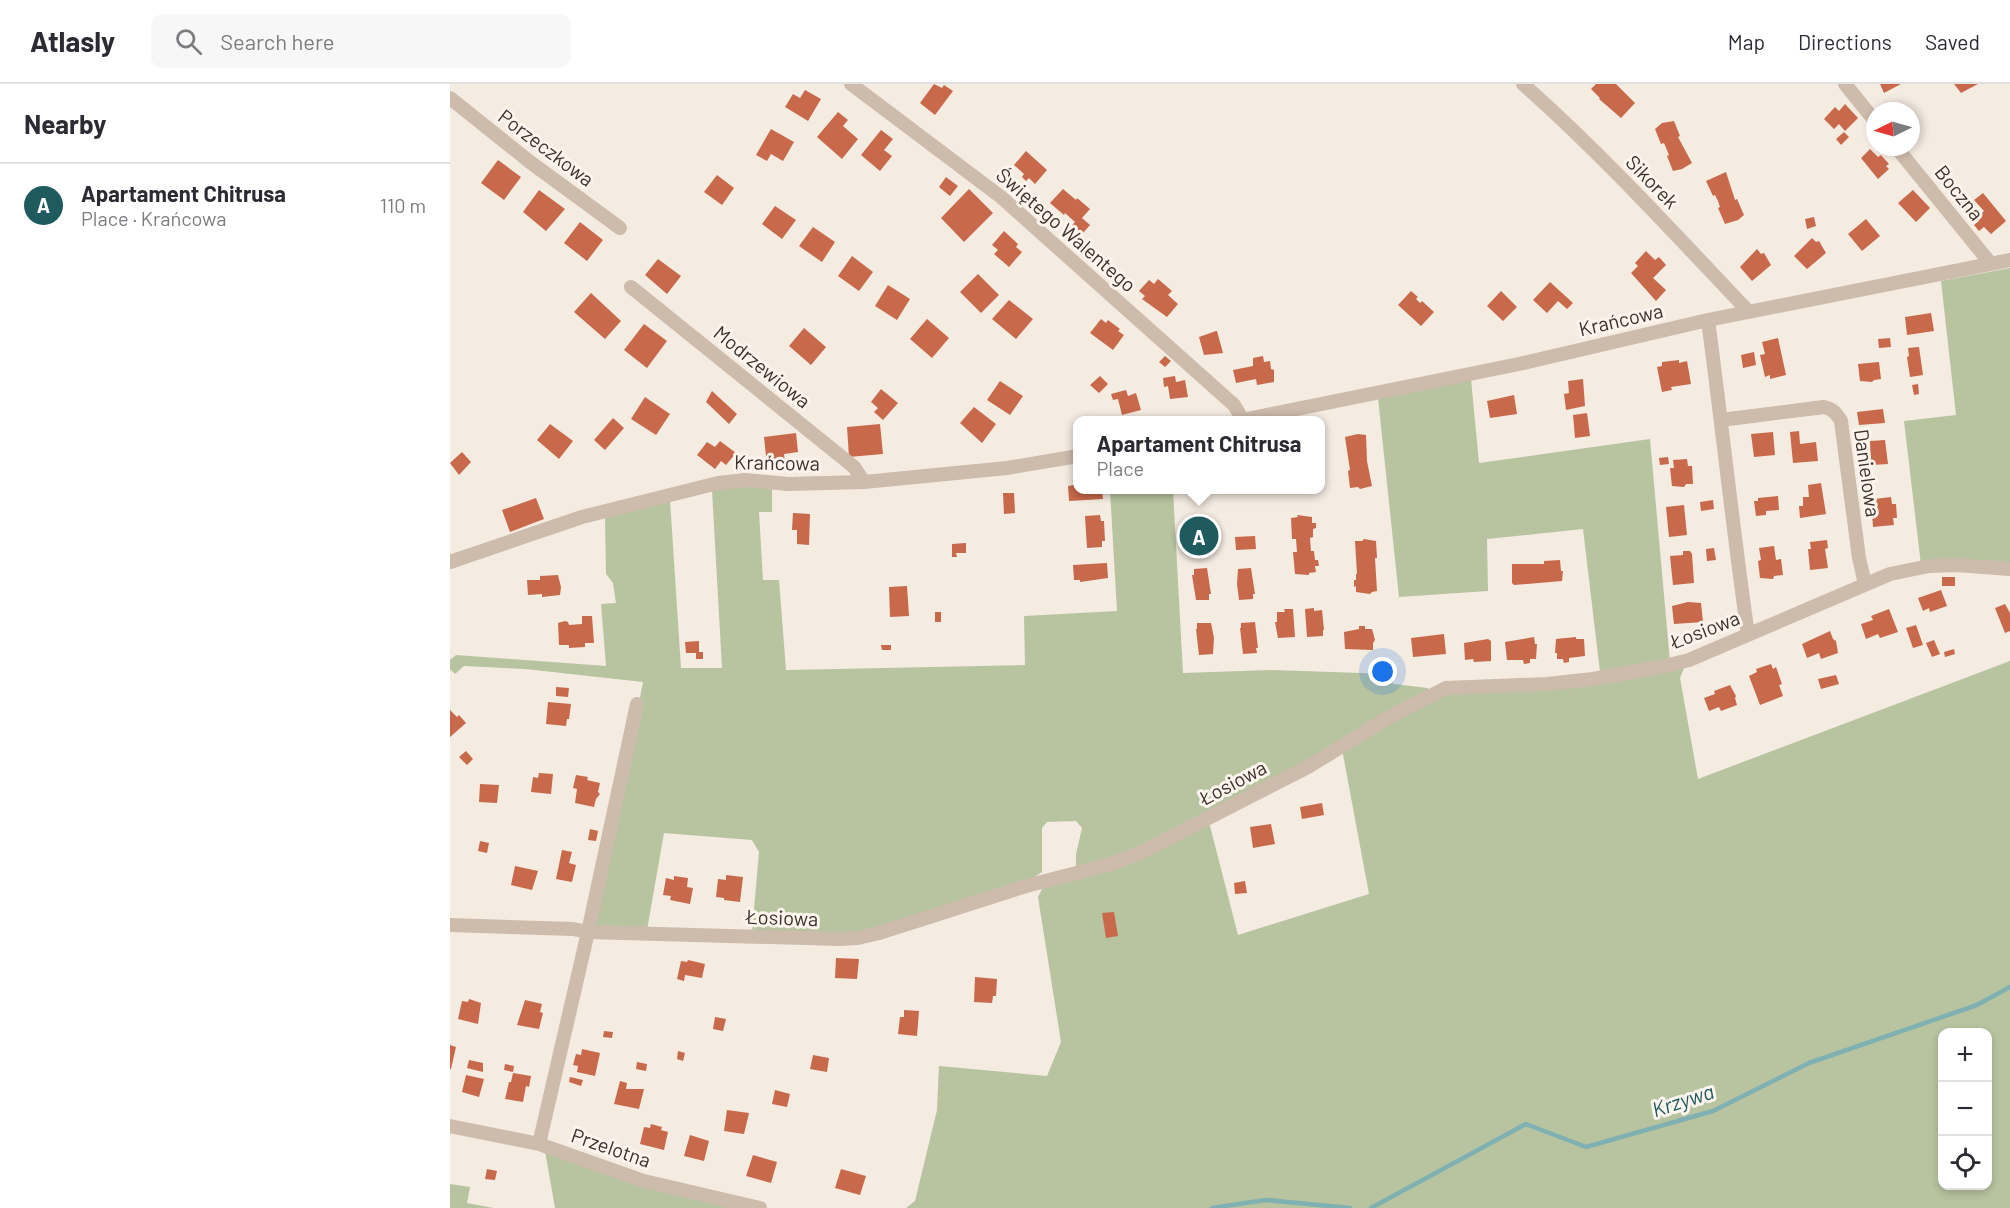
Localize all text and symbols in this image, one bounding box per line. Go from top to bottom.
search box [151,14,571,68]
text: Atlasly [30,24,115,58]
icon: search [172,25,205,58]
text: Search here [220,28,335,54]
text: Map [1728,29,1765,54]
text: Directions [1798,29,1892,54]
text: Saved [1925,29,1980,54]
north arrow [1866,102,1920,156]
street label: Porzeczkowa [494,104,599,191]
text: Nearby [24,108,106,139]
street label: Sikorek [1621,150,1684,213]
street label: Boczna [1930,160,1989,225]
street label: Świętego Walentego [992,162,1141,296]
text: Apartament Chitrusa [81,180,286,206]
text: A [37,193,50,217]
text: 110 m [380,193,426,217]
text: Place · Krańcowa [81,206,226,230]
street label: Krańcowa [1576,298,1665,340]
street label: Modrzewiowa [710,320,816,412]
popup [1073,416,1325,494]
street label: Danielowa [1850,427,1886,518]
text: Apartament Chitrusa [1097,430,1301,456]
street label: Krańcowa [734,449,820,475]
text: Place [1097,456,1144,480]
pin: A [1180,514,1218,558]
street label: Łosiowa [1666,605,1743,654]
your location [1368,657,1397,686]
street label: Łosiowa [1194,754,1270,810]
street label: Łosiowa [744,904,819,930]
map controls [1938,1028,1992,1190]
button: + [1938,1028,1992,1082]
water label: Krzywa [1648,1078,1717,1121]
button: − [1938,1082,1992,1136]
street label: Przelotna [568,1122,654,1172]
button: locate [1938,1136,1992,1190]

